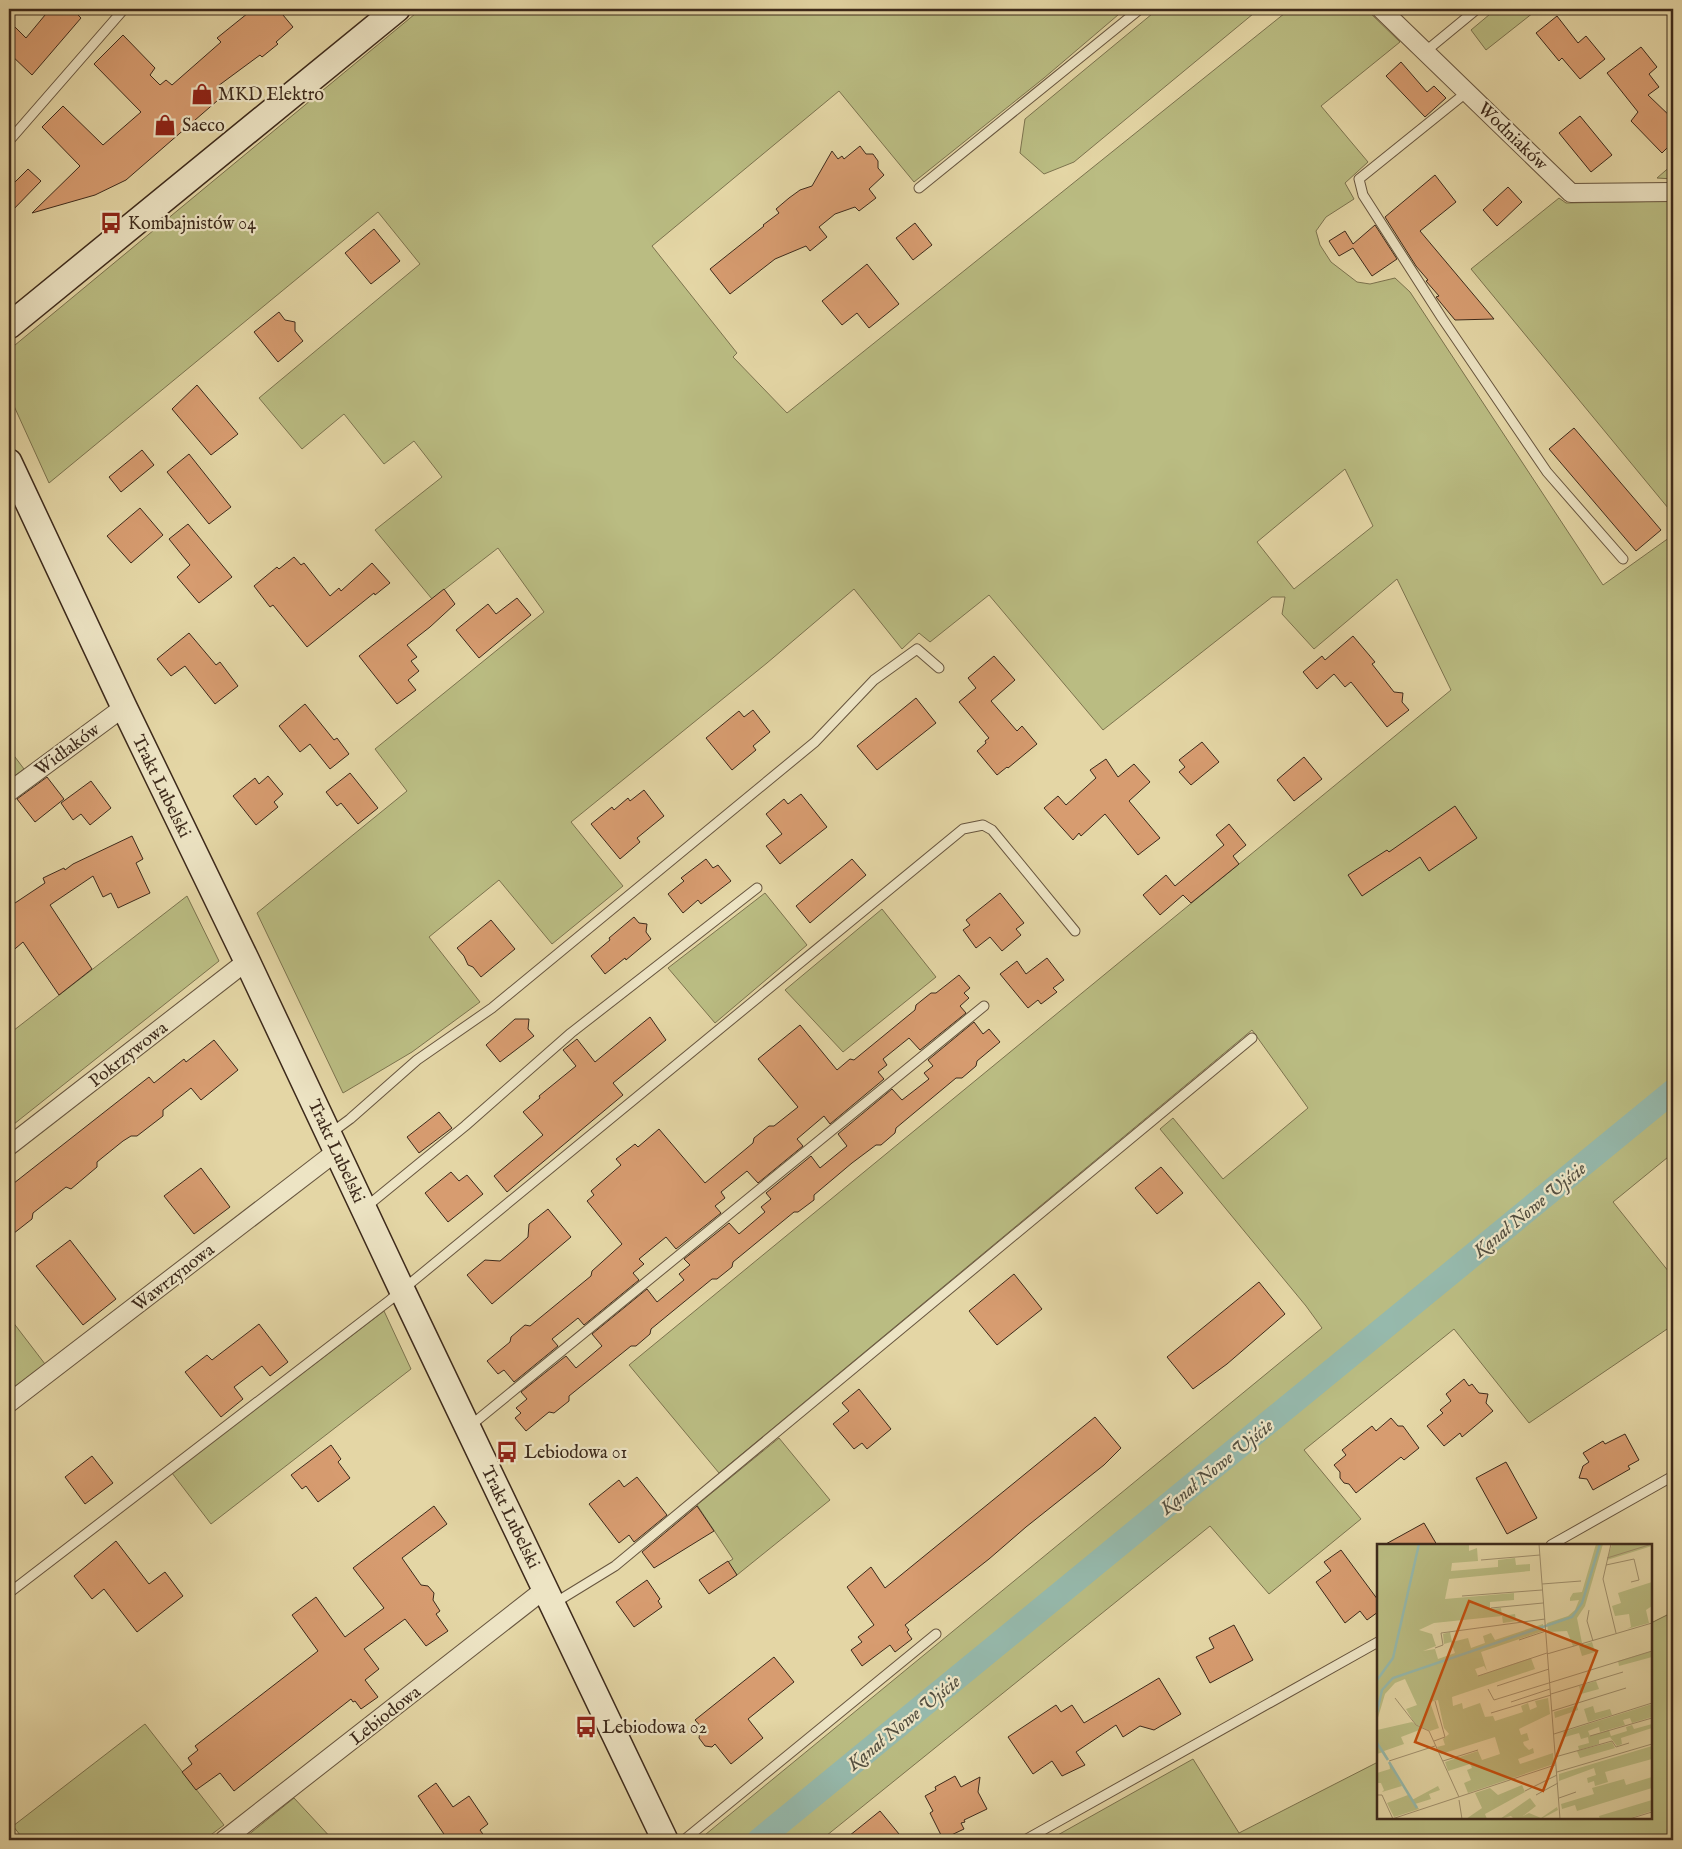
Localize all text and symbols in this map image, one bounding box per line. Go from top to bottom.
shop icon: MKD Elektro [189,81,215,107]
place label: MKD Elektro [218,84,324,107]
street label: Wodniaków [1472,98,1553,177]
shop icon: Saeco [152,112,178,138]
place label: Saeco [182,115,225,138]
bus stop icon: Kombajnistów 04 [98,210,124,236]
place label: Kombajnistów 04 [128,213,256,236]
street label: Widłaków [31,718,106,782]
street label: Trakt Lubelski [126,731,196,842]
street label: Pokrzywowa [85,1017,173,1093]
street label: Trakt Lubelski [302,1096,370,1207]
water label: Kanał Nowe Ujście [1468,1157,1592,1264]
street label: Wawrzynowa [128,1239,220,1317]
water label: Kanał Nowe Ujście [1155,1414,1279,1521]
bus stop icon: Lebiodowa 01 [494,1439,520,1465]
place label: Lebiodowa 01 [524,1442,627,1465]
street label: Trakt Lubelski [475,1462,545,1573]
inset map [1377,1544,1652,1819]
water label: Kanał Nowe Ujście [842,1670,966,1777]
street label: Lebiodowa [346,1681,426,1751]
bus stop icon: Lebiodowa 02 [573,1714,599,1740]
place label: Lebiodowa 02 [602,1717,707,1740]

